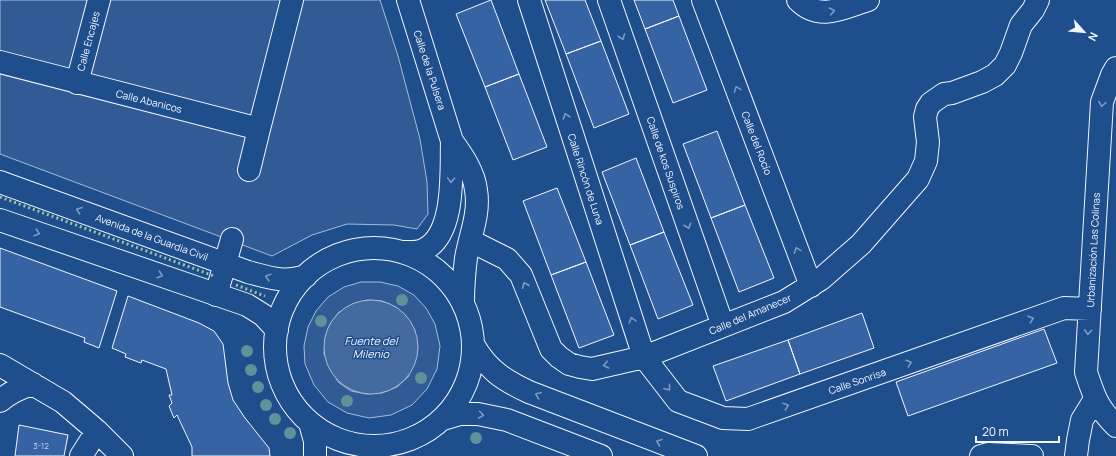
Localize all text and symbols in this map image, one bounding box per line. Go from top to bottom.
one-way arrow [828,7,835,15]
street label: Calle Encajes [73,9,103,73]
north arrow [1064,12,1104,52]
street label: Calle de la Pulsera [410,28,450,112]
text: N [1085,30,1102,44]
one-way arrow [617,33,625,40]
one-way arrow [733,85,741,92]
street label: Calle Abanicos [114,86,184,116]
one-way arrow [1099,101,1107,108]
street label: Calle del Rocío [738,109,776,177]
one-way arrow [562,113,571,120]
street label: Calle de kos Suspiros [644,115,688,211]
street label: Calle Rincón de Luna [565,132,607,226]
one-way arrow [446,177,455,183]
street label: Urbanización Las Colinas [1083,192,1103,308]
one-way arrow [76,207,83,215]
street label: Avenida de la Guardia Civil [94,210,210,264]
one-way arrow [683,222,691,229]
one-way arrow [33,228,40,236]
one-way arrow [793,246,802,253]
one-way arrow [156,271,163,279]
one-way arrow [264,273,271,282]
one-way arrow [522,282,530,290]
street label: Calle del Amanecer [707,290,794,338]
one-way arrow [1028,316,1035,324]
one-way arrow [628,317,637,324]
one-way arrow [1084,329,1093,335]
water label: Fuente del Milenio [344,333,399,361]
one-way arrow [905,359,912,367]
one-way arrow [603,361,609,369]
street label: Calle Sonrisa [826,365,888,397]
one-way arrow [663,384,670,391]
one-way arrow [534,392,541,400]
one-way arrow [782,402,789,410]
one-way arrow [478,410,484,419]
scale bar [976,418,1059,444]
text: 20 m [982,423,1009,440]
one-way arrow [656,438,663,446]
house number: 3-12 [33,440,49,451]

